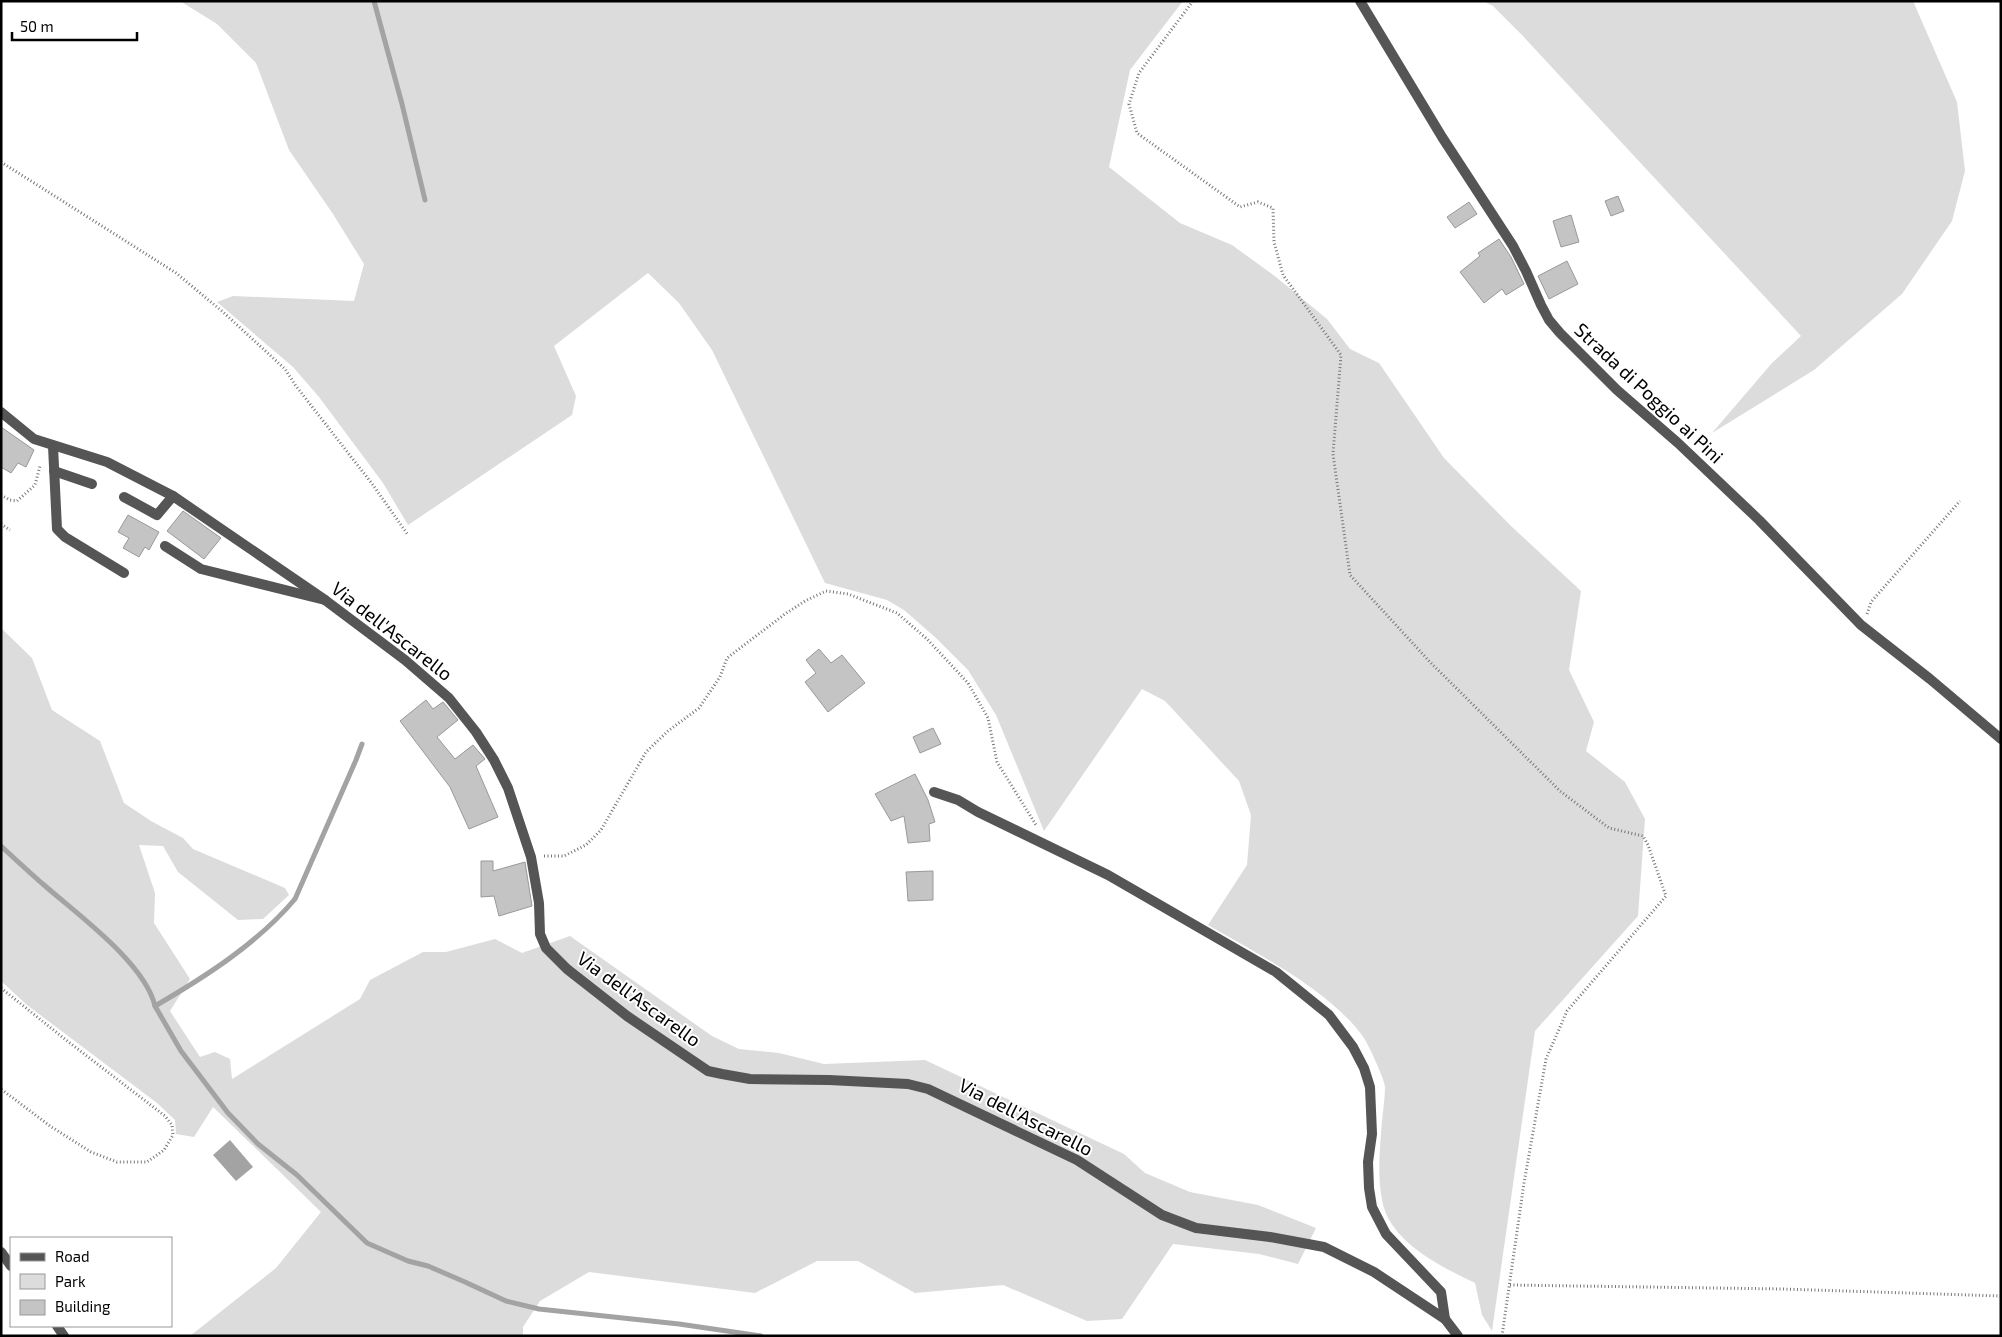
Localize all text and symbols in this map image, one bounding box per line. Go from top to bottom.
scale bar [12,10,138,42]
text: 50 m [20,17,54,35]
street label: Strada di Poggio ai Pini [1570,318,1729,468]
street label: Via dell'Ascarello [327,576,457,685]
street label: Via dell'Ascarello [573,946,706,1051]
street label: Via dell'Ascarello [955,1073,1097,1160]
legend [10,1237,172,1327]
text: Road [55,1247,90,1265]
text: Park [55,1272,86,1290]
text: Building [55,1297,111,1315]

